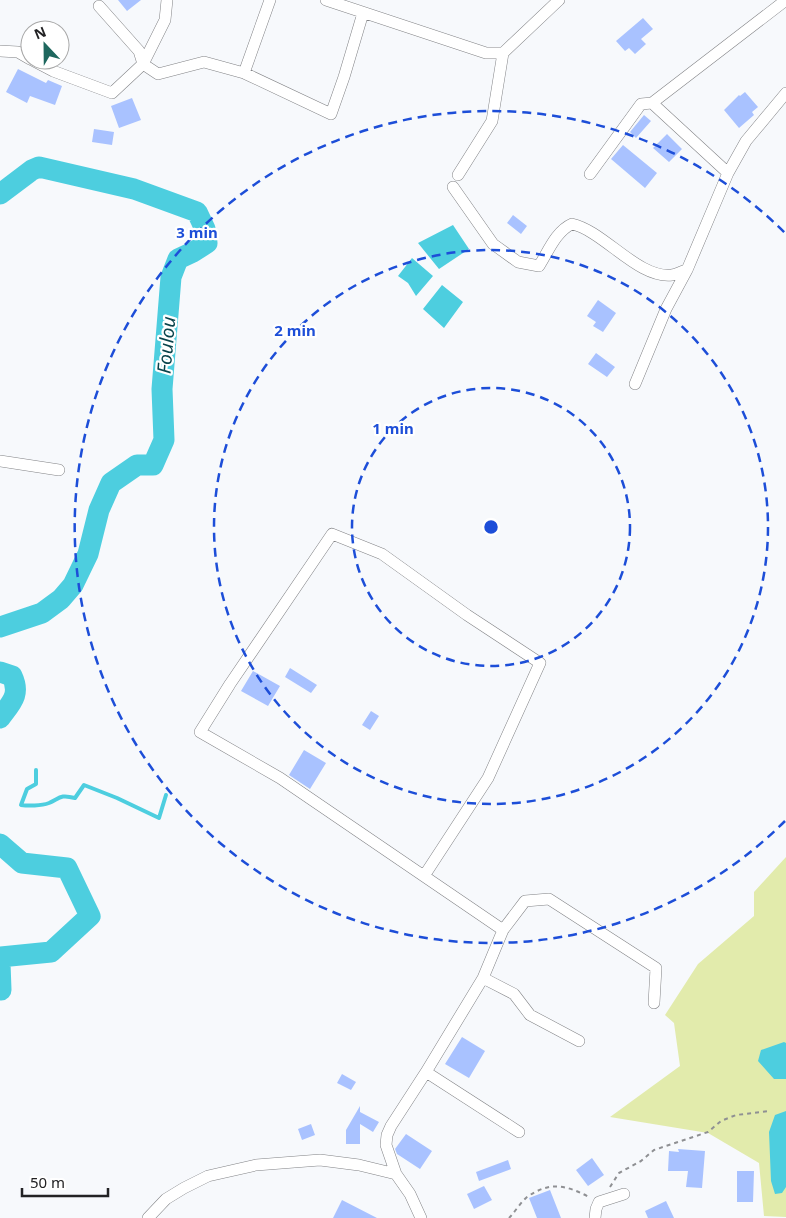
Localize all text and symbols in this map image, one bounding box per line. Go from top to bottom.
north arrow [20,20,70,70]
text: N [31,22,49,43]
text: 3 min [176,222,218,242]
water label: Foulou [151,315,181,375]
text: 2 min [274,320,316,340]
text: 1 min [372,418,414,438]
centre of rings [482,518,500,536]
scale bar [22,1166,109,1198]
text: 50 m [30,1172,65,1192]

